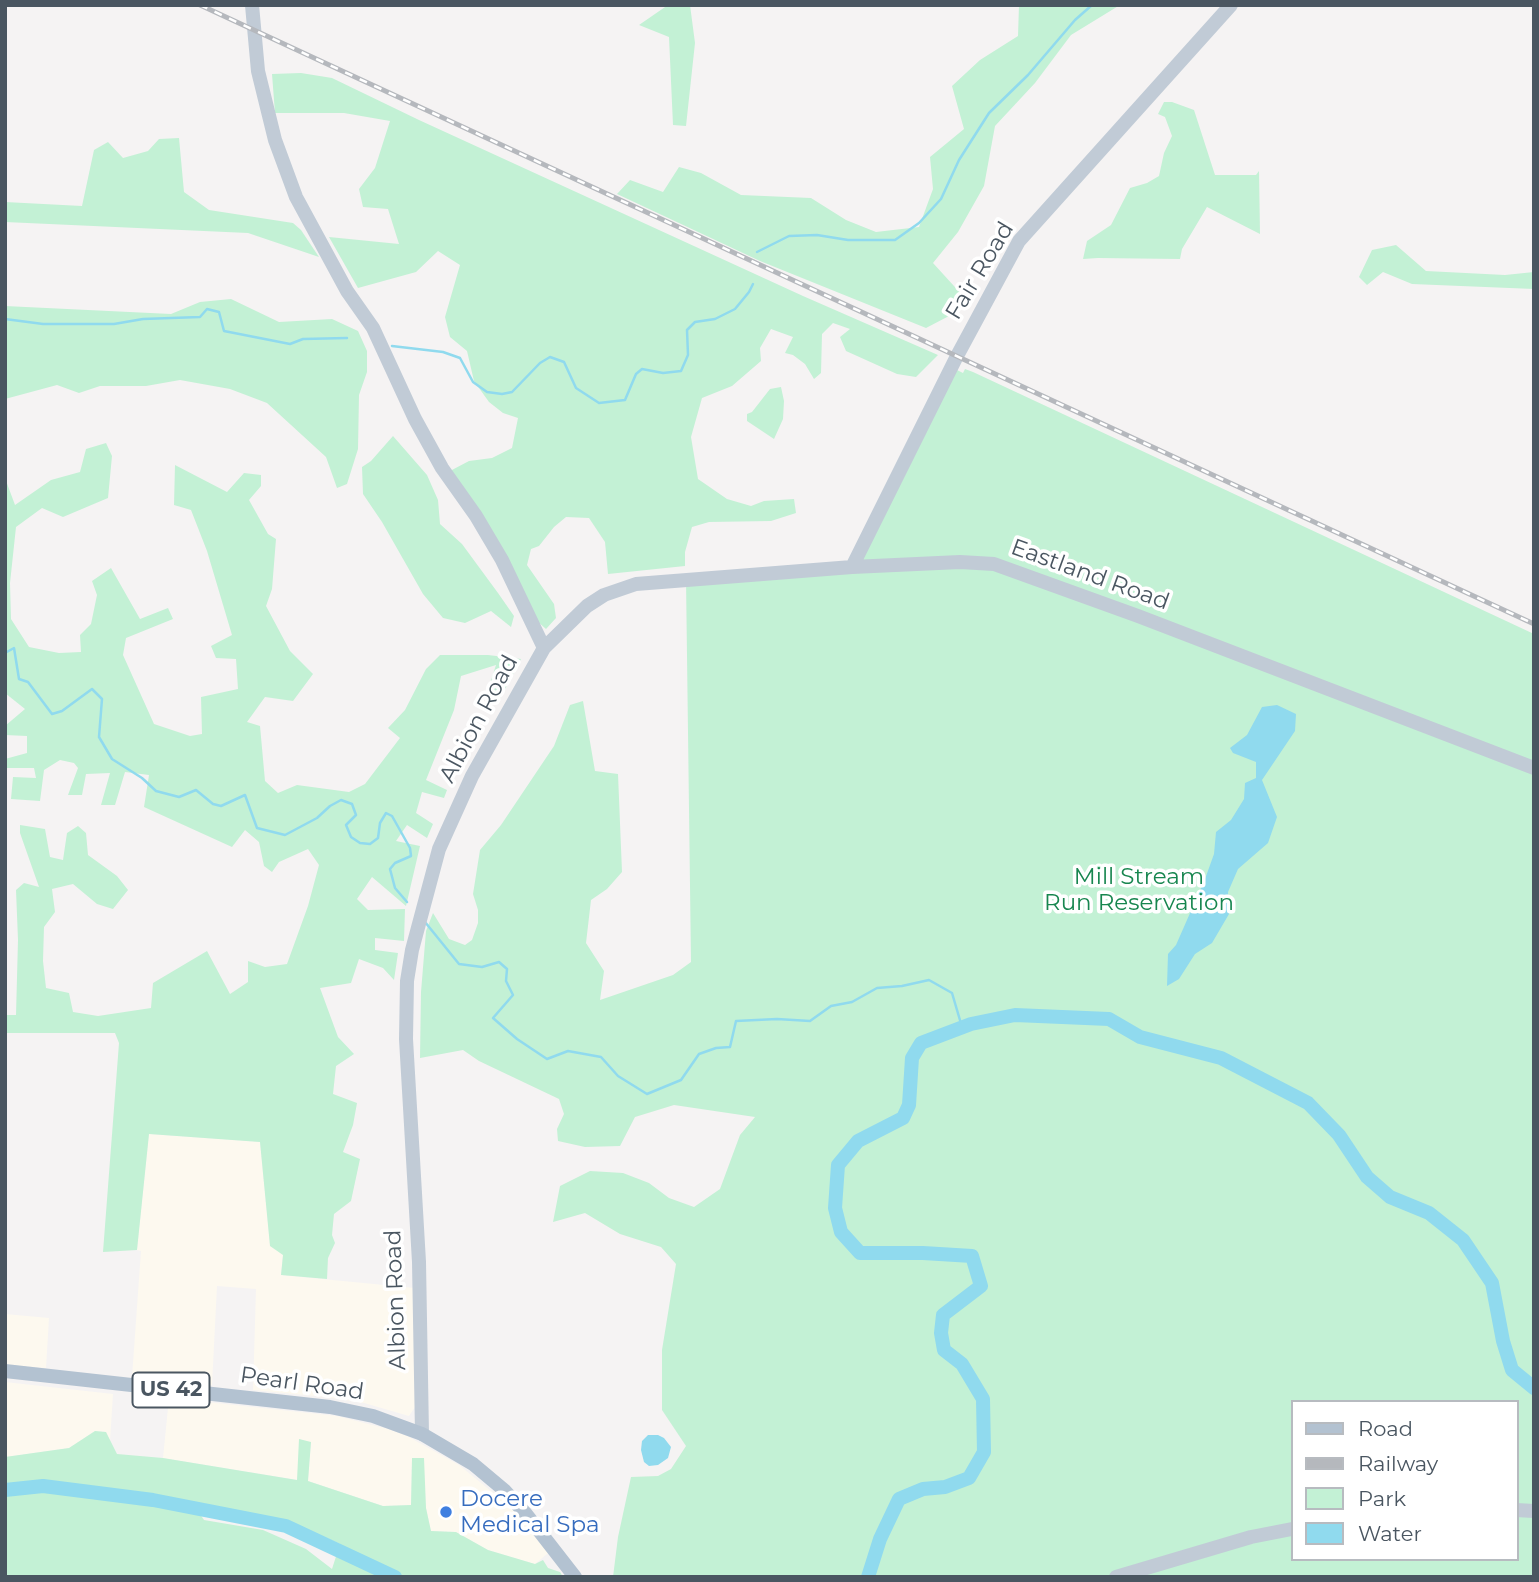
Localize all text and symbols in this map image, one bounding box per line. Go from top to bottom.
street label: Fair Road [940,217,1020,325]
street label: Eastland Road [1007,534,1173,616]
street label: Albion Road [434,650,524,788]
park label: Mill Stream Run Reservation [1044,863,1234,917]
street label: Albion Road [380,1229,412,1371]
street label: Pearl Road [238,1362,366,1406]
road number: US 42 [132,1372,210,1408]
legend [1290,1400,1518,1561]
text: Road [1358,1416,1413,1441]
text: Railway [1358,1451,1438,1476]
place label: Docere Medical Spa [460,1485,600,1539]
text: Park [1358,1486,1406,1511]
marker: Docere Medical Spa [438,1504,454,1520]
text: Water [1358,1521,1422,1546]

